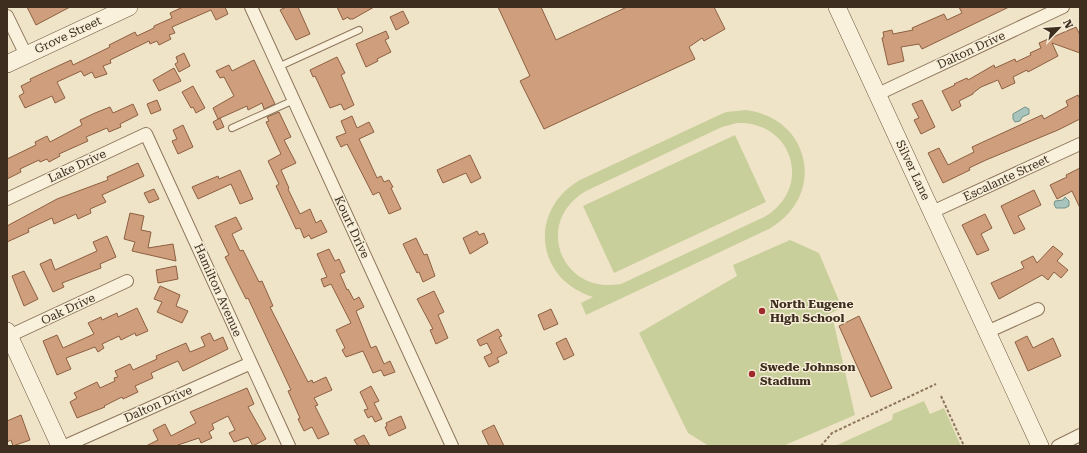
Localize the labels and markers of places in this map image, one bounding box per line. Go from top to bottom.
place label: North Eugene High School [770,297,853,325]
marker: North Eugene High School [757,306,767,316]
place label: Swede Johnson Stadium [760,360,856,388]
marker: Swede Johnson Stadium [747,369,757,379]

